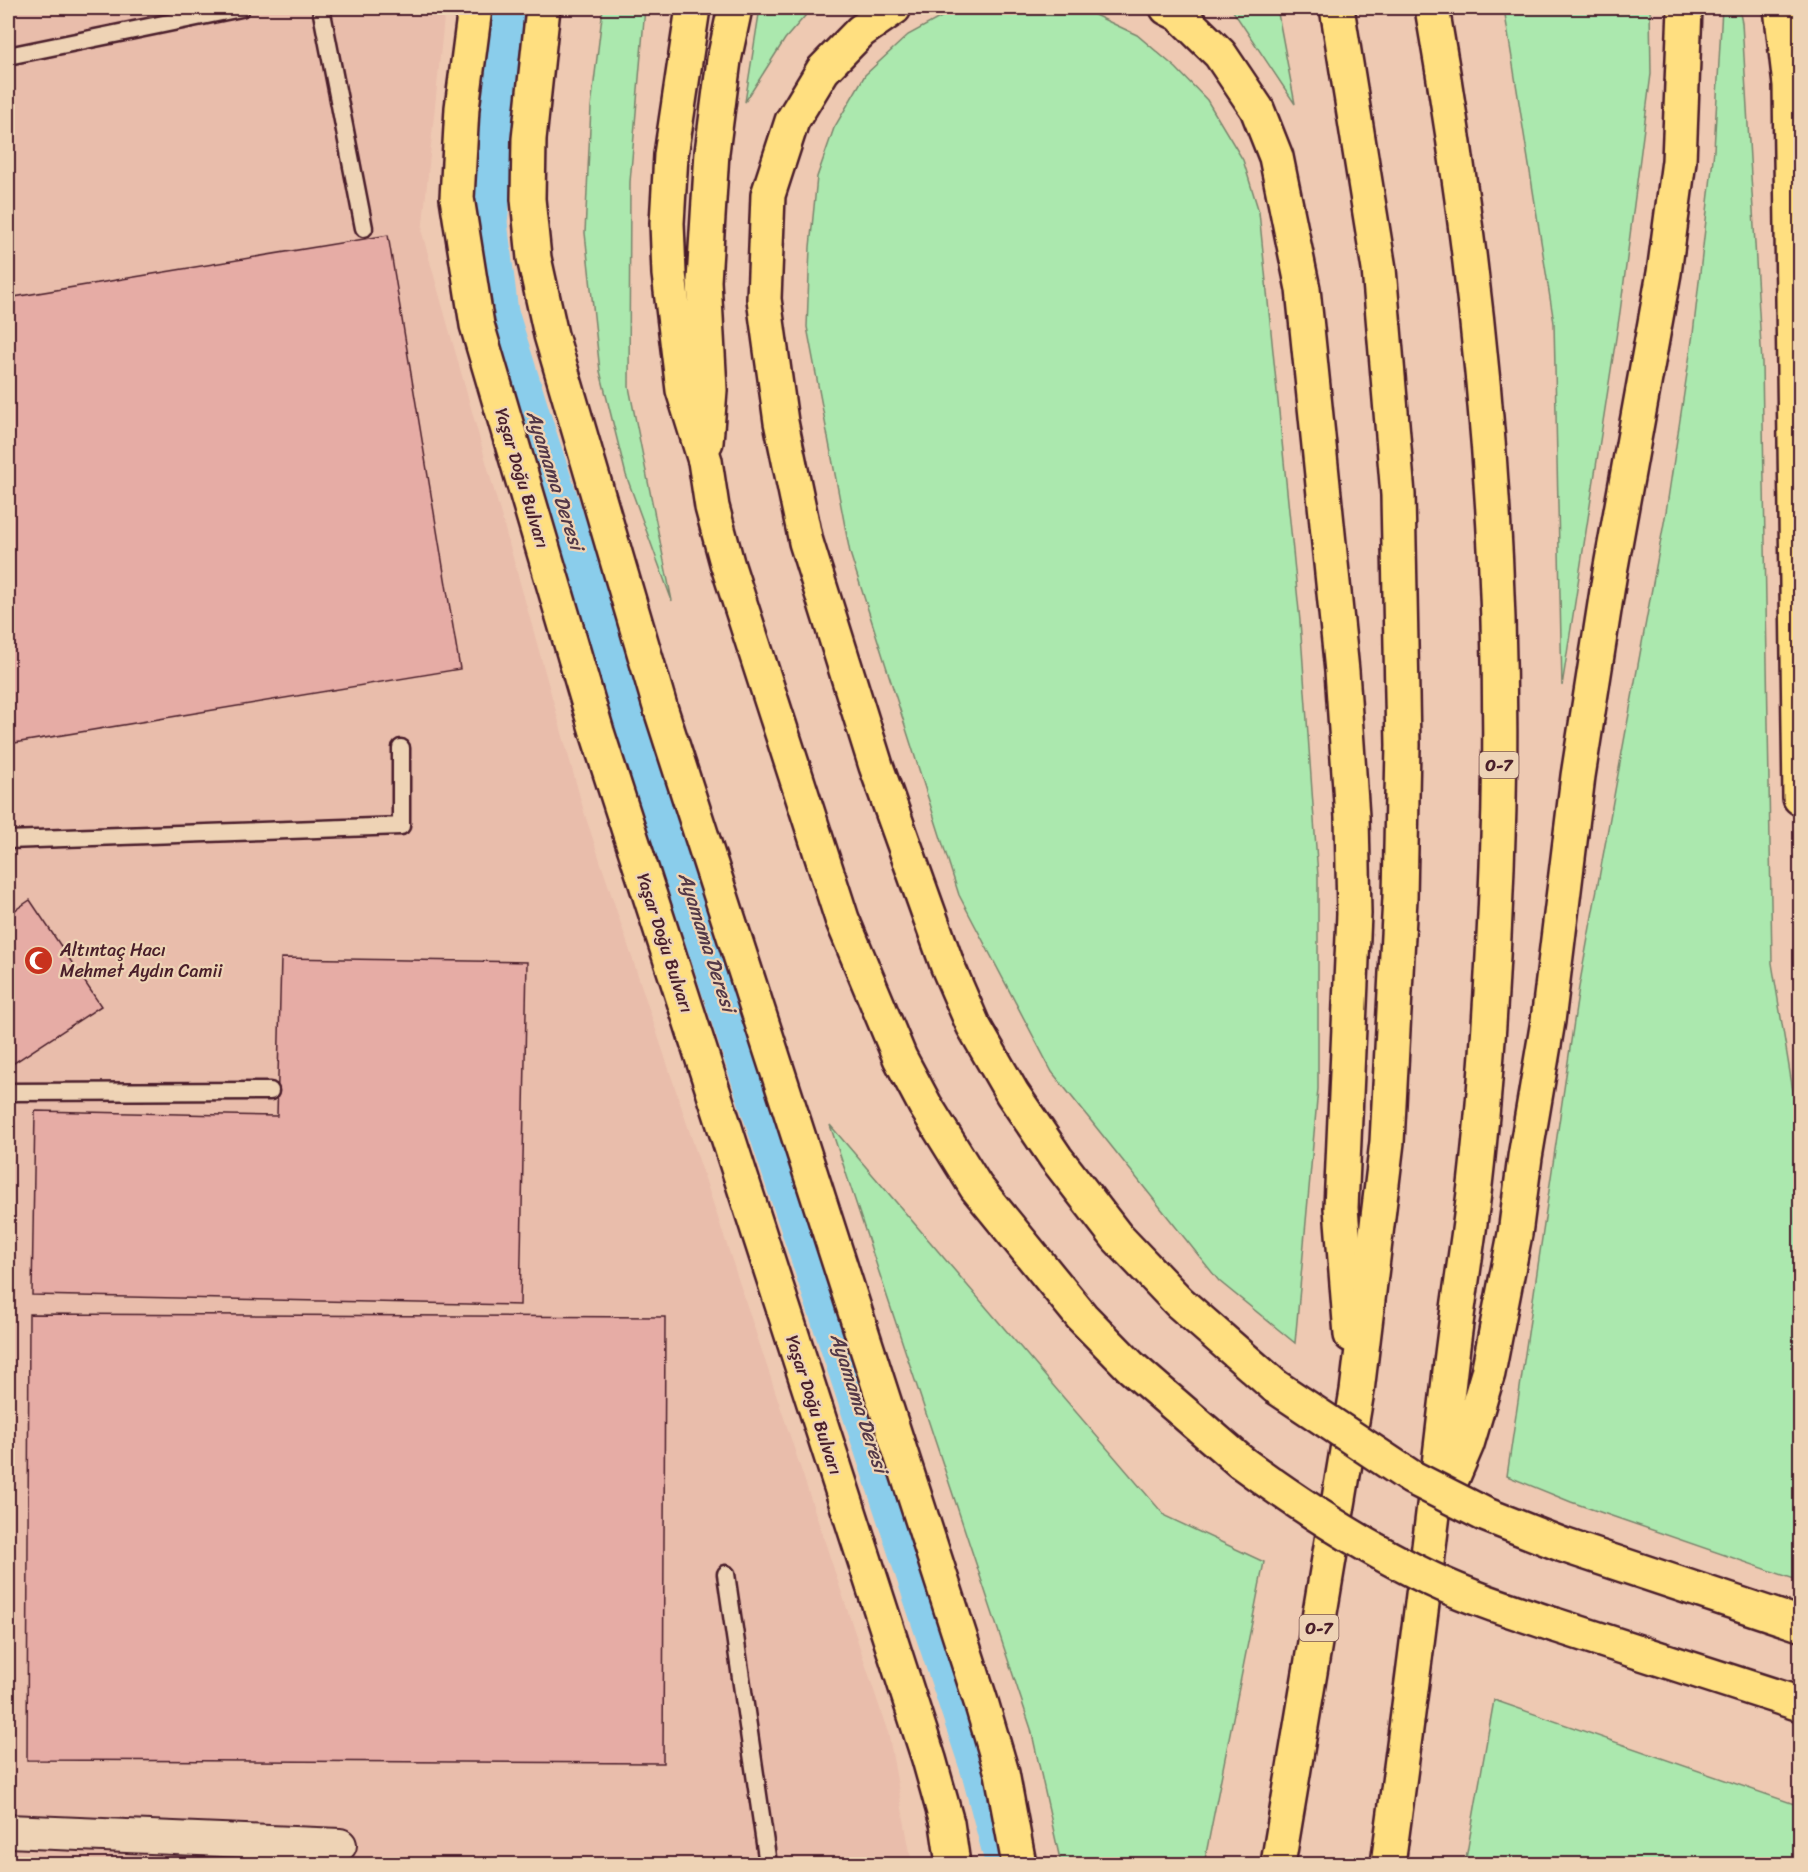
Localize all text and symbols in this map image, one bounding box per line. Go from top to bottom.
street label: Yaşar Doğu Bulvarı [485,404,559,552]
water label: Ayamama Deresi [516,405,595,558]
road number: O-7 [1480,752,1518,778]
water label: Ayamama Deresi [668,867,747,1020]
street label: Yaşar Doğu Bulvarı [627,869,703,1017]
place label: Altıntaç Hacı Mehmet Aydın Camii [59,934,223,987]
mosque icon: Altıntaç Hacı Mehmet Aydın Camii [23,944,55,976]
water label: Ayamama Deresi [820,1328,899,1481]
street label: Yaşar Doğu Bulvarı [776,1331,852,1479]
road number: O-7 [1300,1615,1338,1641]

